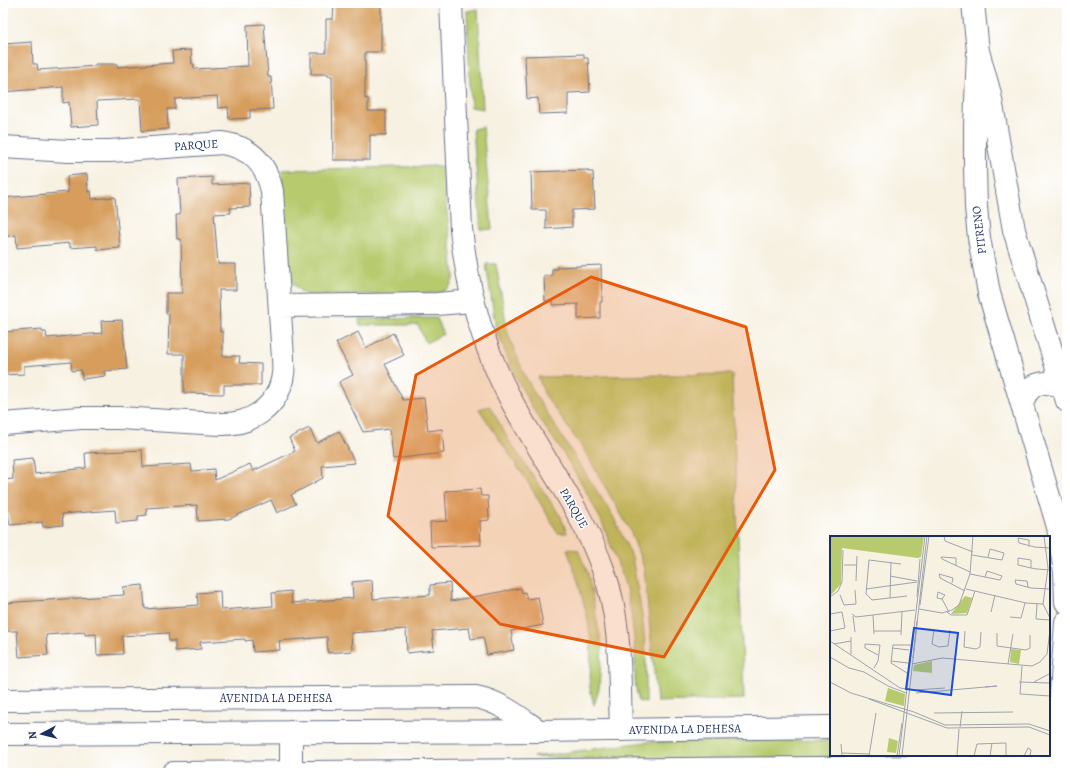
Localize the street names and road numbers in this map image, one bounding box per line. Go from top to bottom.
street label: PARQUE [173,135,219,155]
street label: PITRENO [968,205,990,255]
street label: PARQUE [556,485,592,531]
street label: AVENIDA LA DEHESA [219,690,333,706]
street label: AVENIDA LA DEHESA [628,720,742,738]

